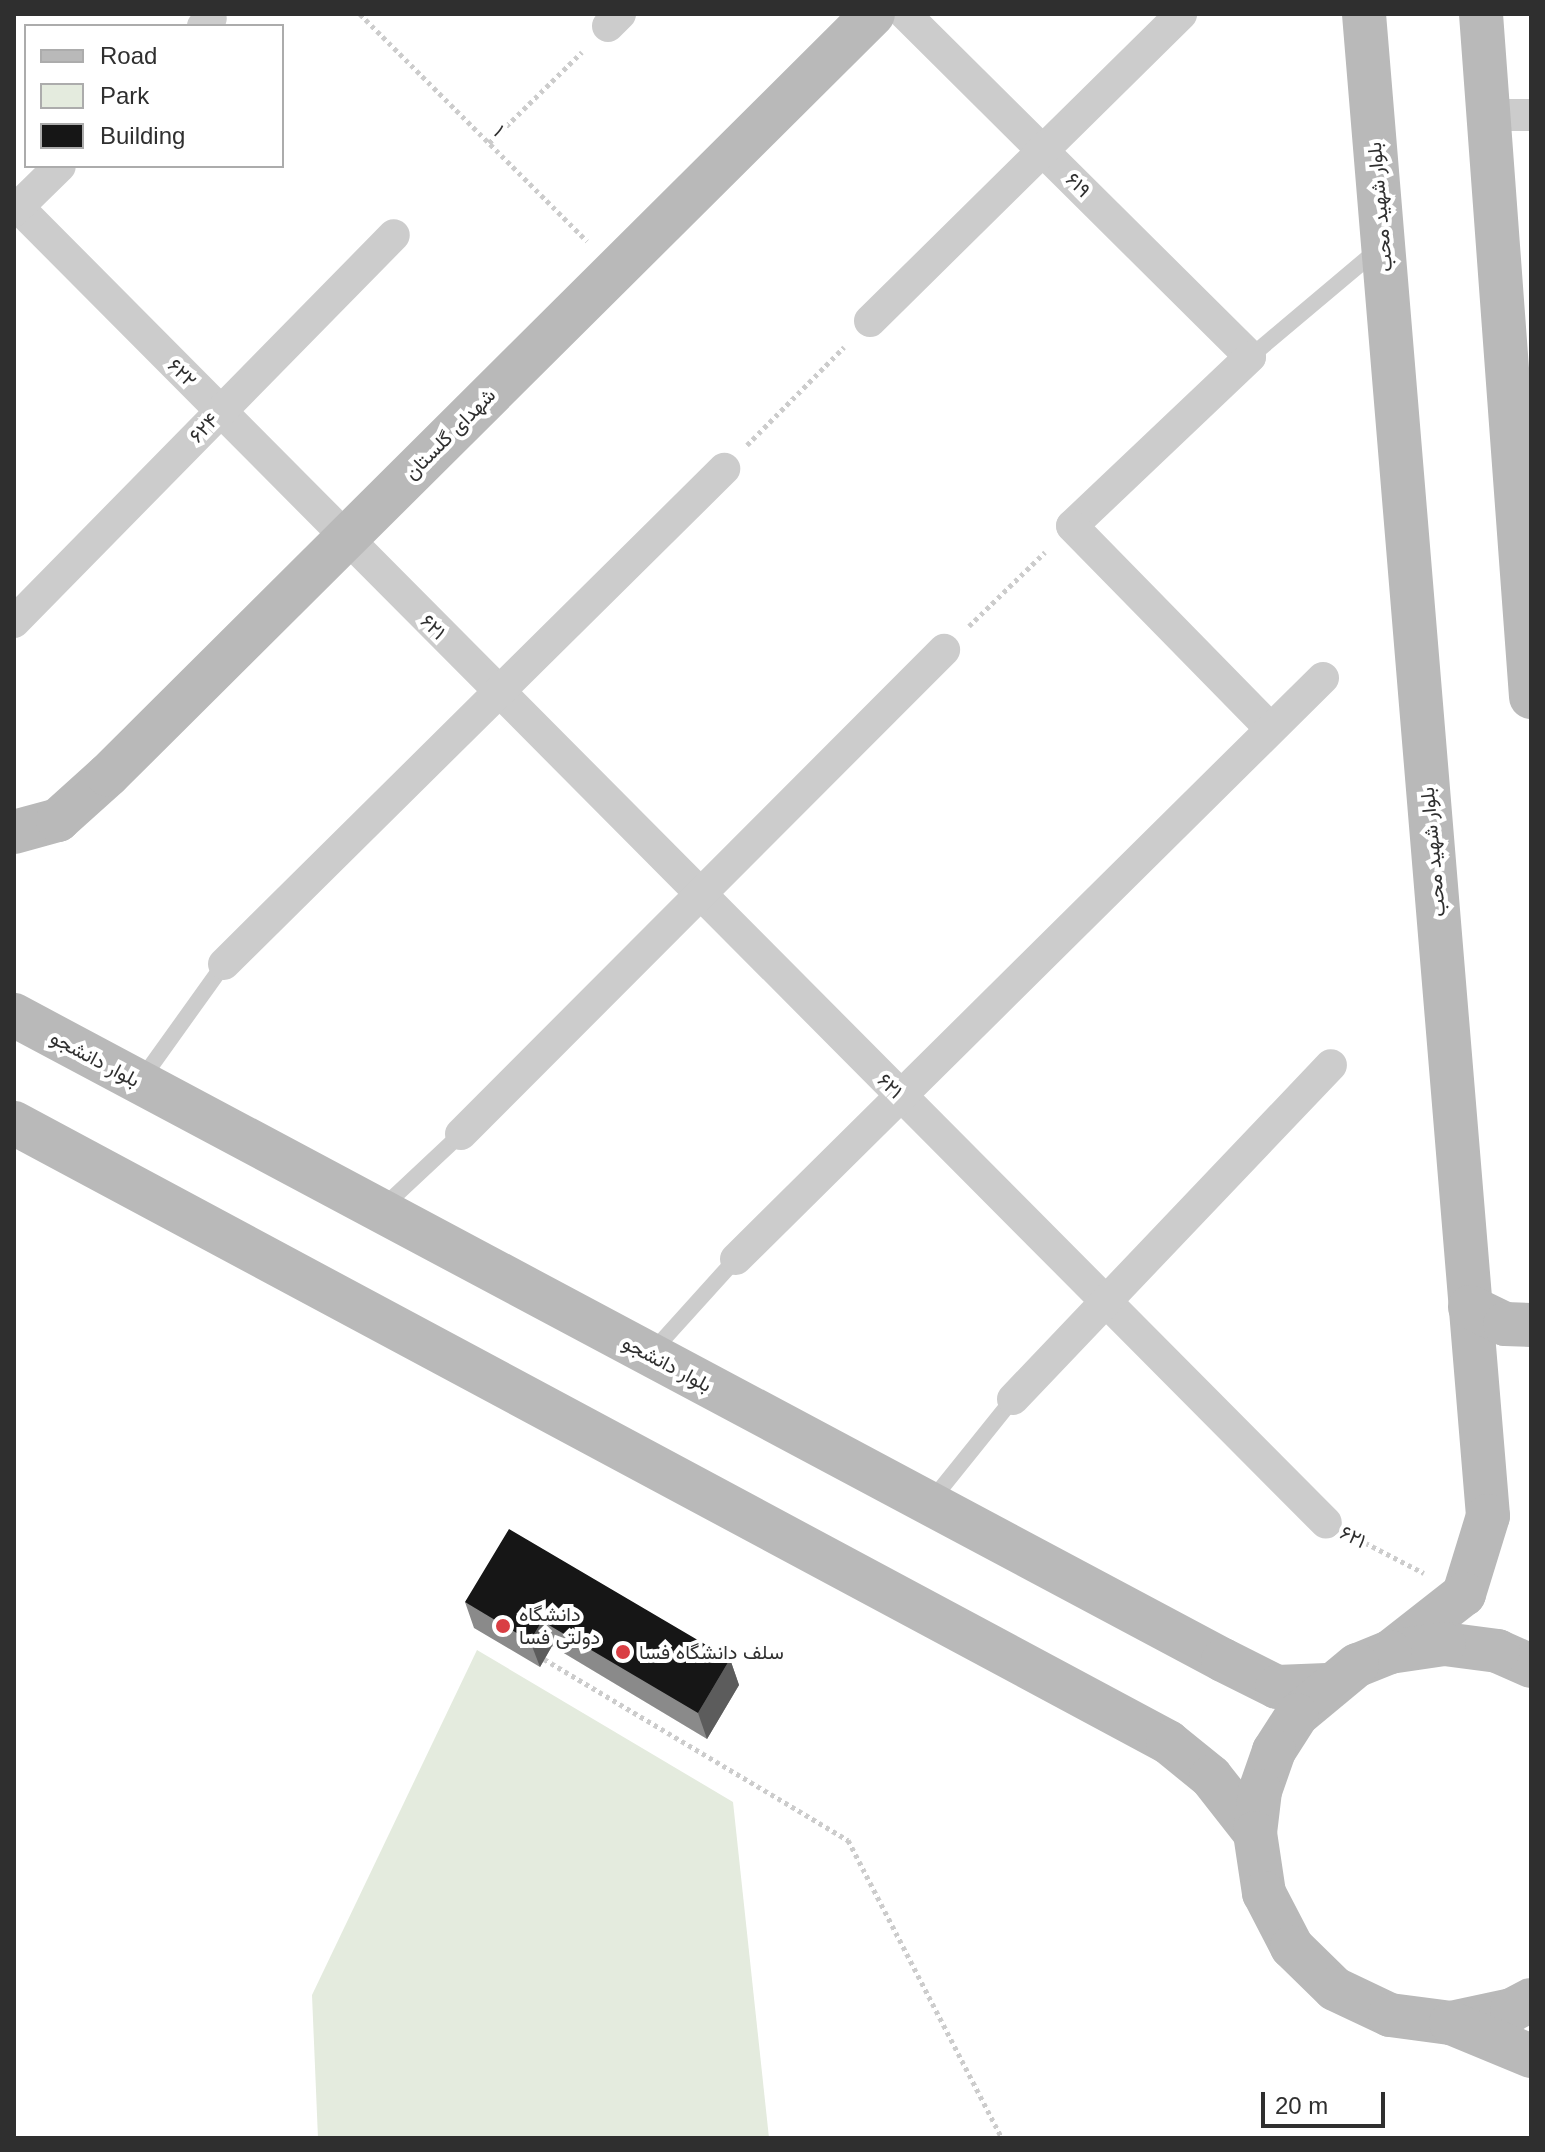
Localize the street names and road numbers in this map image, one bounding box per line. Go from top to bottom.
street label: ۱ [488,120,510,142]
street label: بلوار شهید محب [1362,141,1398,273]
street label: ۶۱۹ [1061,168,1095,202]
street label: ۶۲۲ [163,354,201,392]
street label: شهدای گلستان [399,383,501,485]
street label: ۶۲۴ [184,408,224,448]
street label: ۶۲۱ [415,609,451,645]
street label: بلوار شهید محب [1415,786,1451,918]
street label: بلوار دانشجو [46,1026,144,1092]
street label: ۶۲۱ [872,1068,908,1104]
street label: بلوار دانشجو [618,1331,716,1397]
street label: ۶۲۱ [1336,1520,1370,1554]

